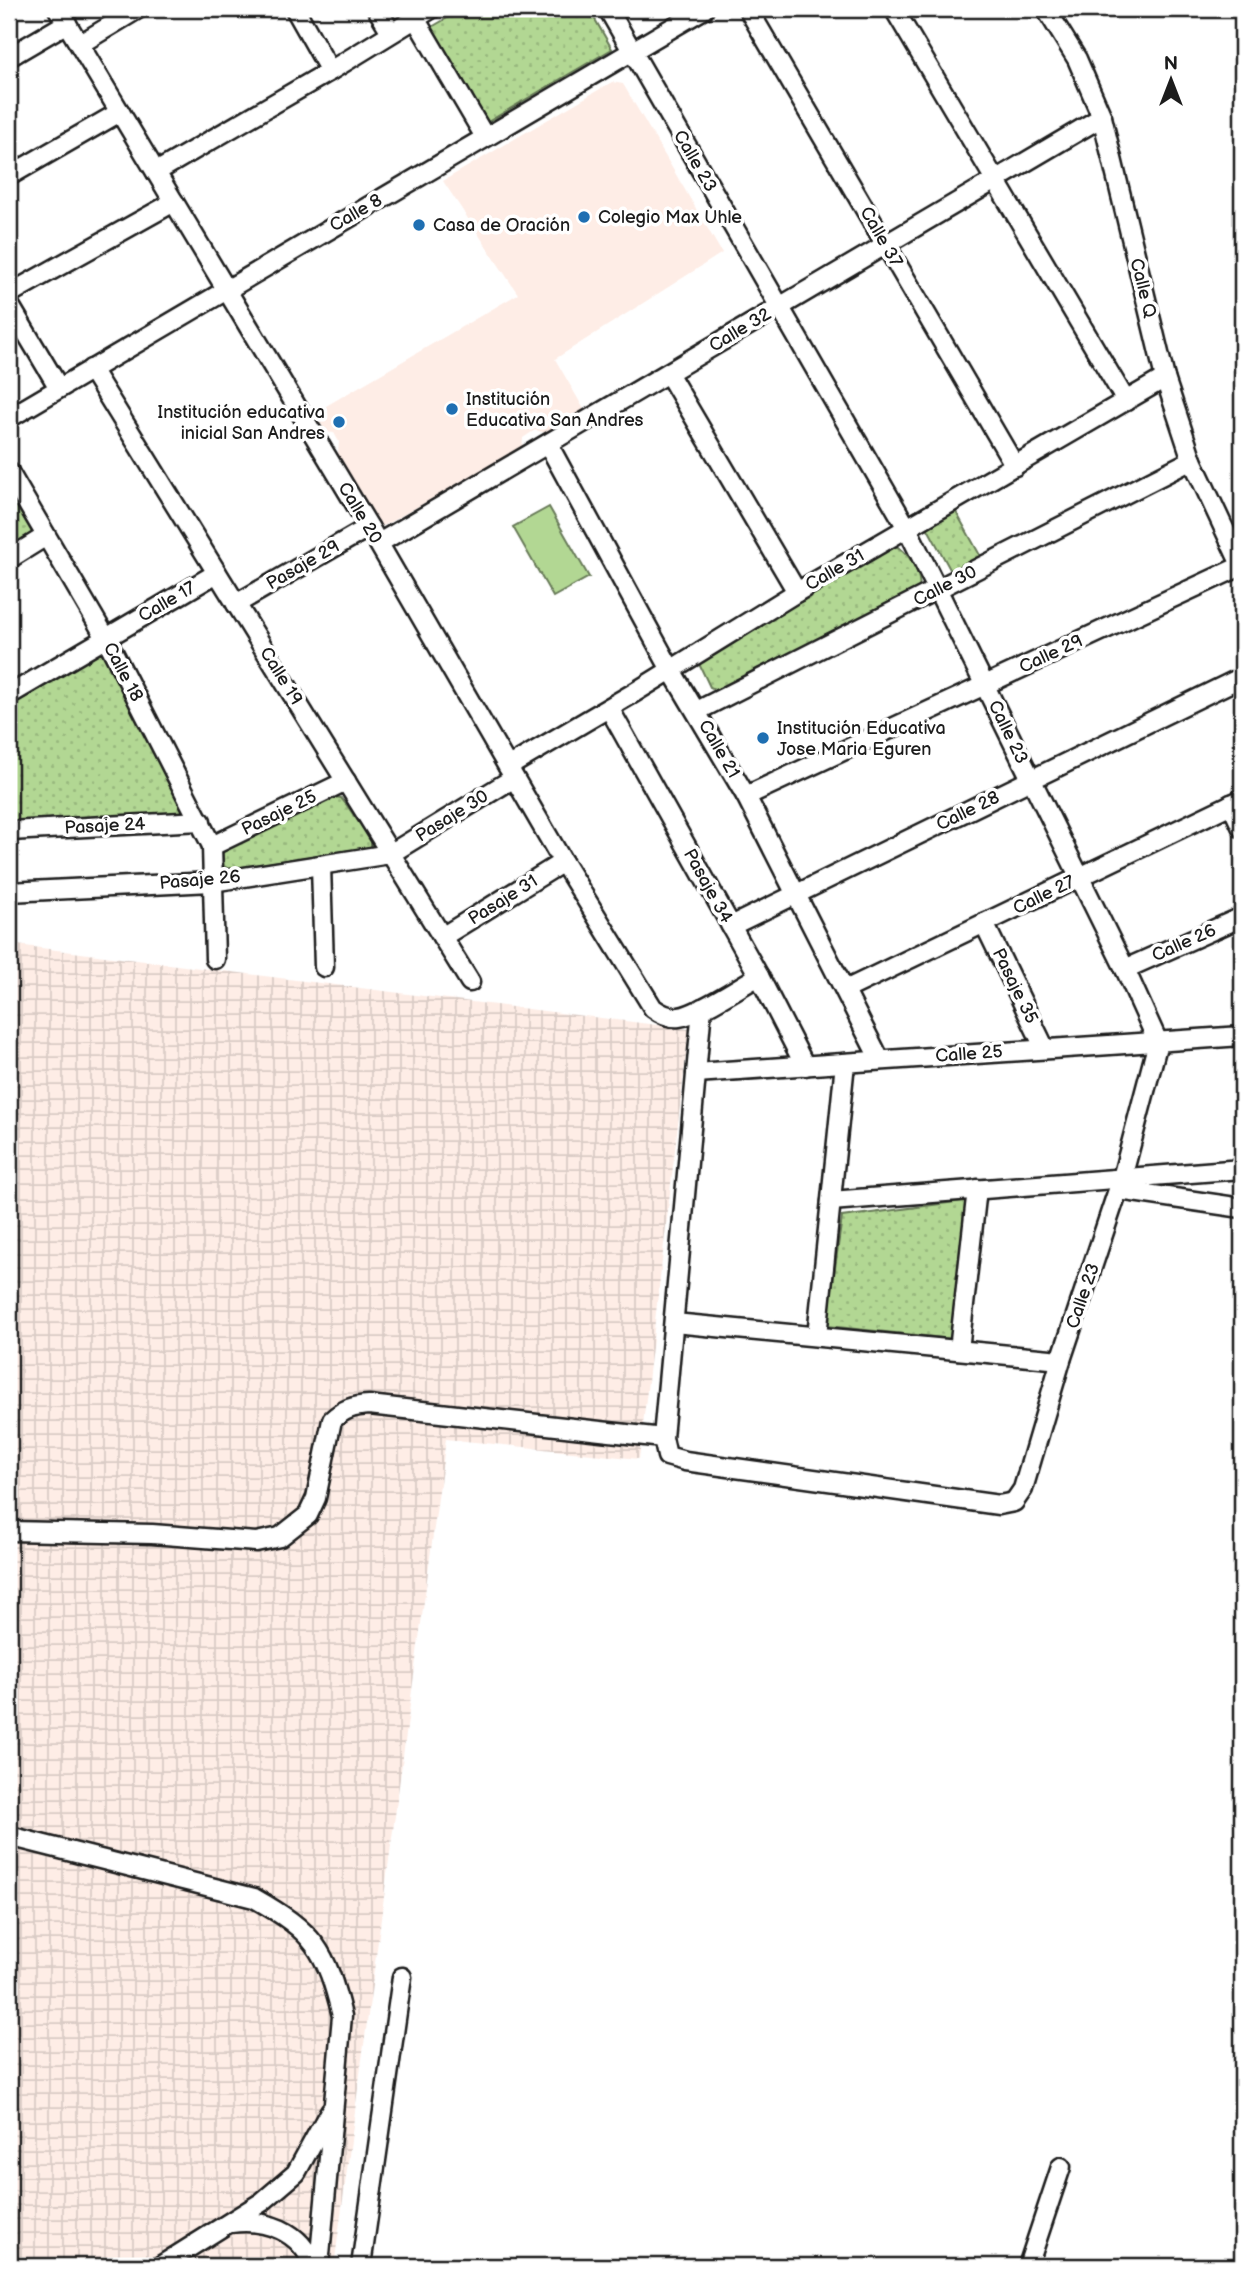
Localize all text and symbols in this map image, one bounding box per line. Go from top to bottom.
north arrow [1136,46,1206,116]
text: N [1164,53,1178,76]
street label: Calle 23 [669,126,721,196]
street label: Calle 8 [326,190,386,236]
street label: Calle 37 [855,203,907,271]
place label: Colegio Max Uhle [598,207,742,228]
marker: Colegio Max Uhle [576,209,592,225]
place label: Casa de Oración [433,215,570,236]
marker: Casa de Oración [411,217,427,233]
street label: Calle Q [1126,256,1160,320]
street label: Calle 32 [705,303,775,357]
place label: Institución Educativa San Andres [466,389,644,431]
marker: Institución Educativa San Andres [444,401,460,417]
place label: Institución educativa inicial San Andres [158,402,325,444]
marker: Institución educativa inicial San Andres [331,414,347,430]
street label: Calle 20 [334,479,386,547]
street label: Pasaje 29 [263,536,343,594]
street label: Calle 31 [802,545,868,595]
street label: Calle 30 [910,561,980,611]
street label: Calle 17 [135,577,199,627]
street label: Calle 29 [1016,630,1086,678]
street label: Calle 18 [99,639,147,705]
street label: Calle 19 [255,643,307,709]
street label: Calle 23 [984,697,1032,767]
street label: Calle 21 [694,716,744,782]
place label: Institución Educativa Jose Maria Eguren [777,718,946,760]
marker: Institución Educativa Jose Maria Eguren [755,730,771,746]
street label: Pasaje 25 [238,786,320,840]
street label: Pasaje 30 [412,786,492,846]
street label: Calle 28 [933,787,1003,835]
street label: Pasaje 24 [64,813,146,839]
street label: Pasaje 34 [679,845,737,927]
street label: Pasaje 26 [159,866,241,894]
street label: Pasaje 31 [464,870,542,930]
street label: Calle 27 [1010,871,1078,919]
street label: Calle 26 [1149,920,1219,966]
street label: Pasaje 35 [988,945,1042,1027]
street label: Calle 25 [935,1041,1003,1067]
street label: Calle 23 [1062,1261,1104,1331]

